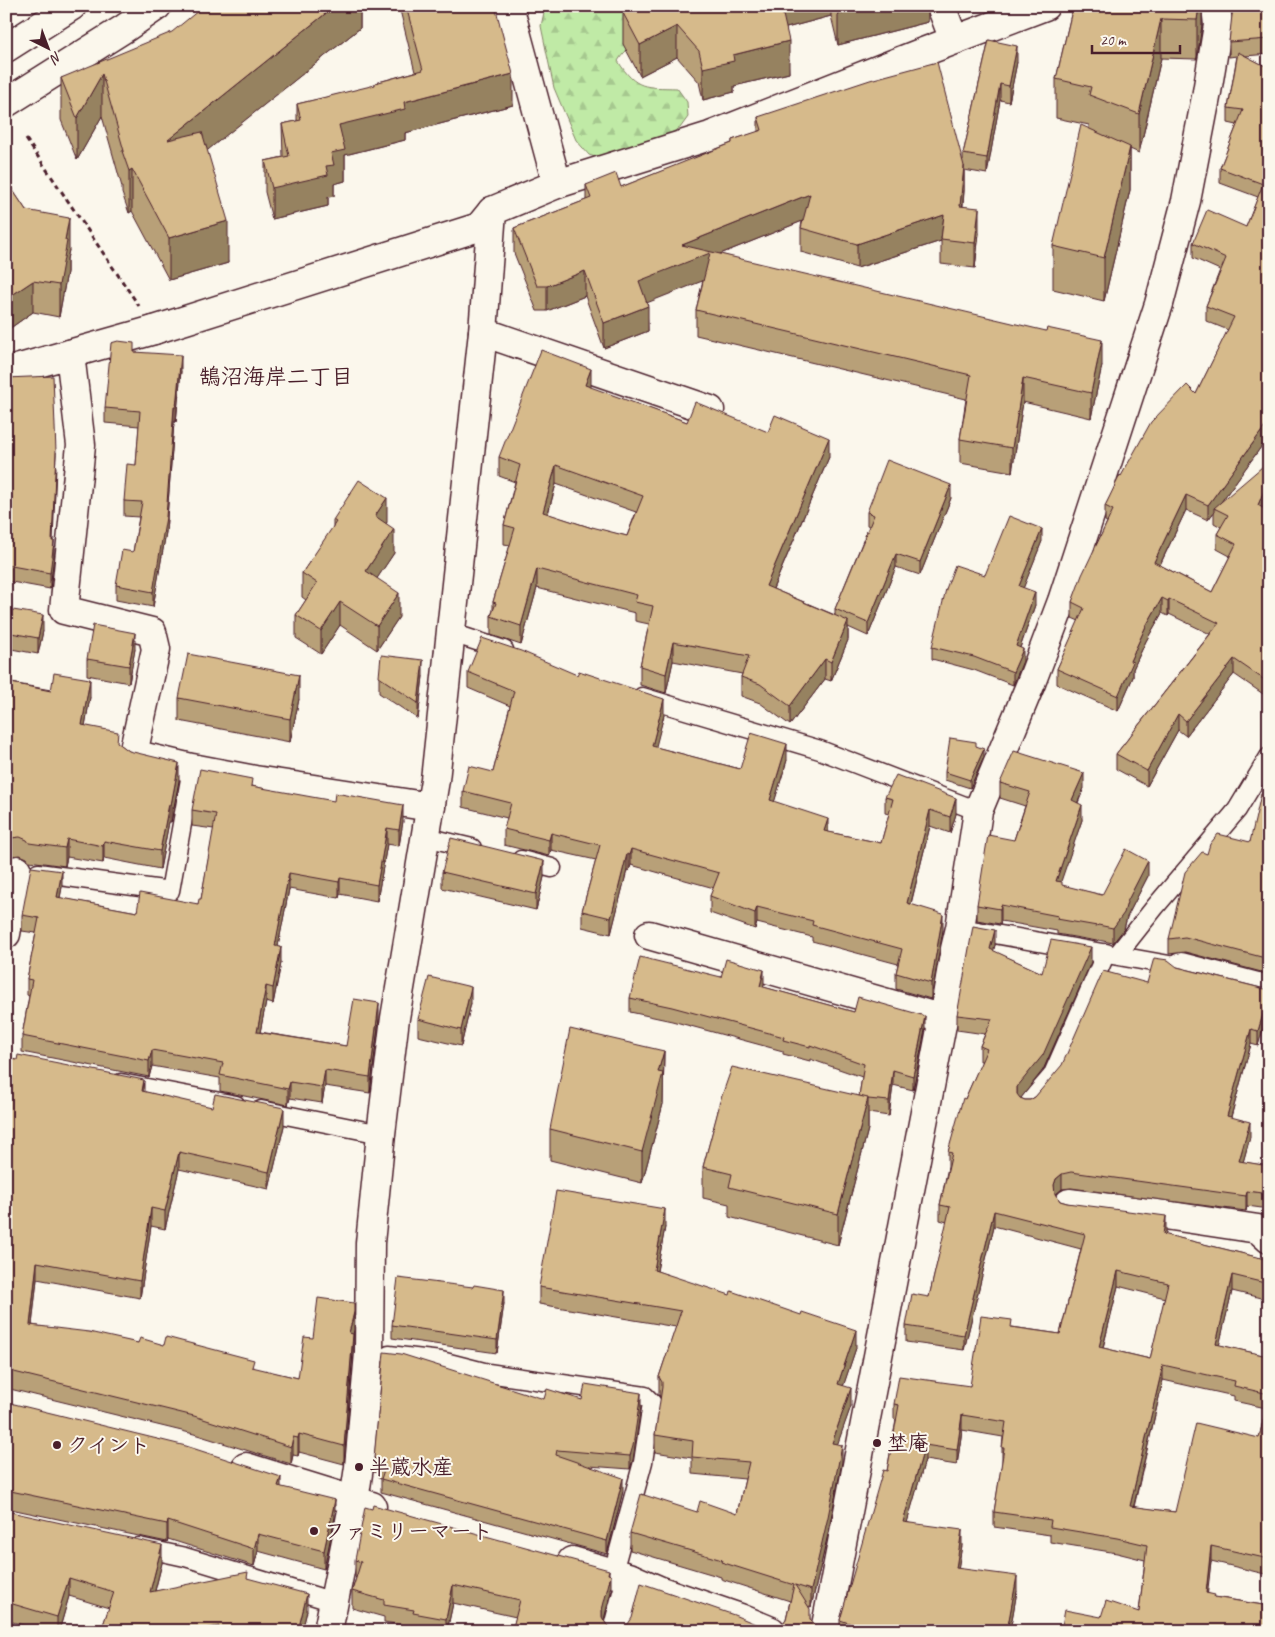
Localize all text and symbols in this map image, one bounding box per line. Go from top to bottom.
north arrow [22,22,72,72]
scale bar [1092,22,1180,54]
text: 20 m [1100,31,1127,50]
text: N [46,48,65,68]
district label: 鵠沼海岸二丁目 [199,363,353,391]
place label: 埜庵 [887,1430,929,1456]
place label: クイント [67,1432,150,1458]
marker: 埜庵 [871,1437,883,1449]
marker: クイント [51,1439,63,1451]
place label: 半蔵水産 [369,1454,453,1480]
marker: 半蔵水産 [353,1461,365,1473]
place label: ファミリーマート [324,1518,493,1544]
marker: ファミリーマート [308,1525,320,1537]

